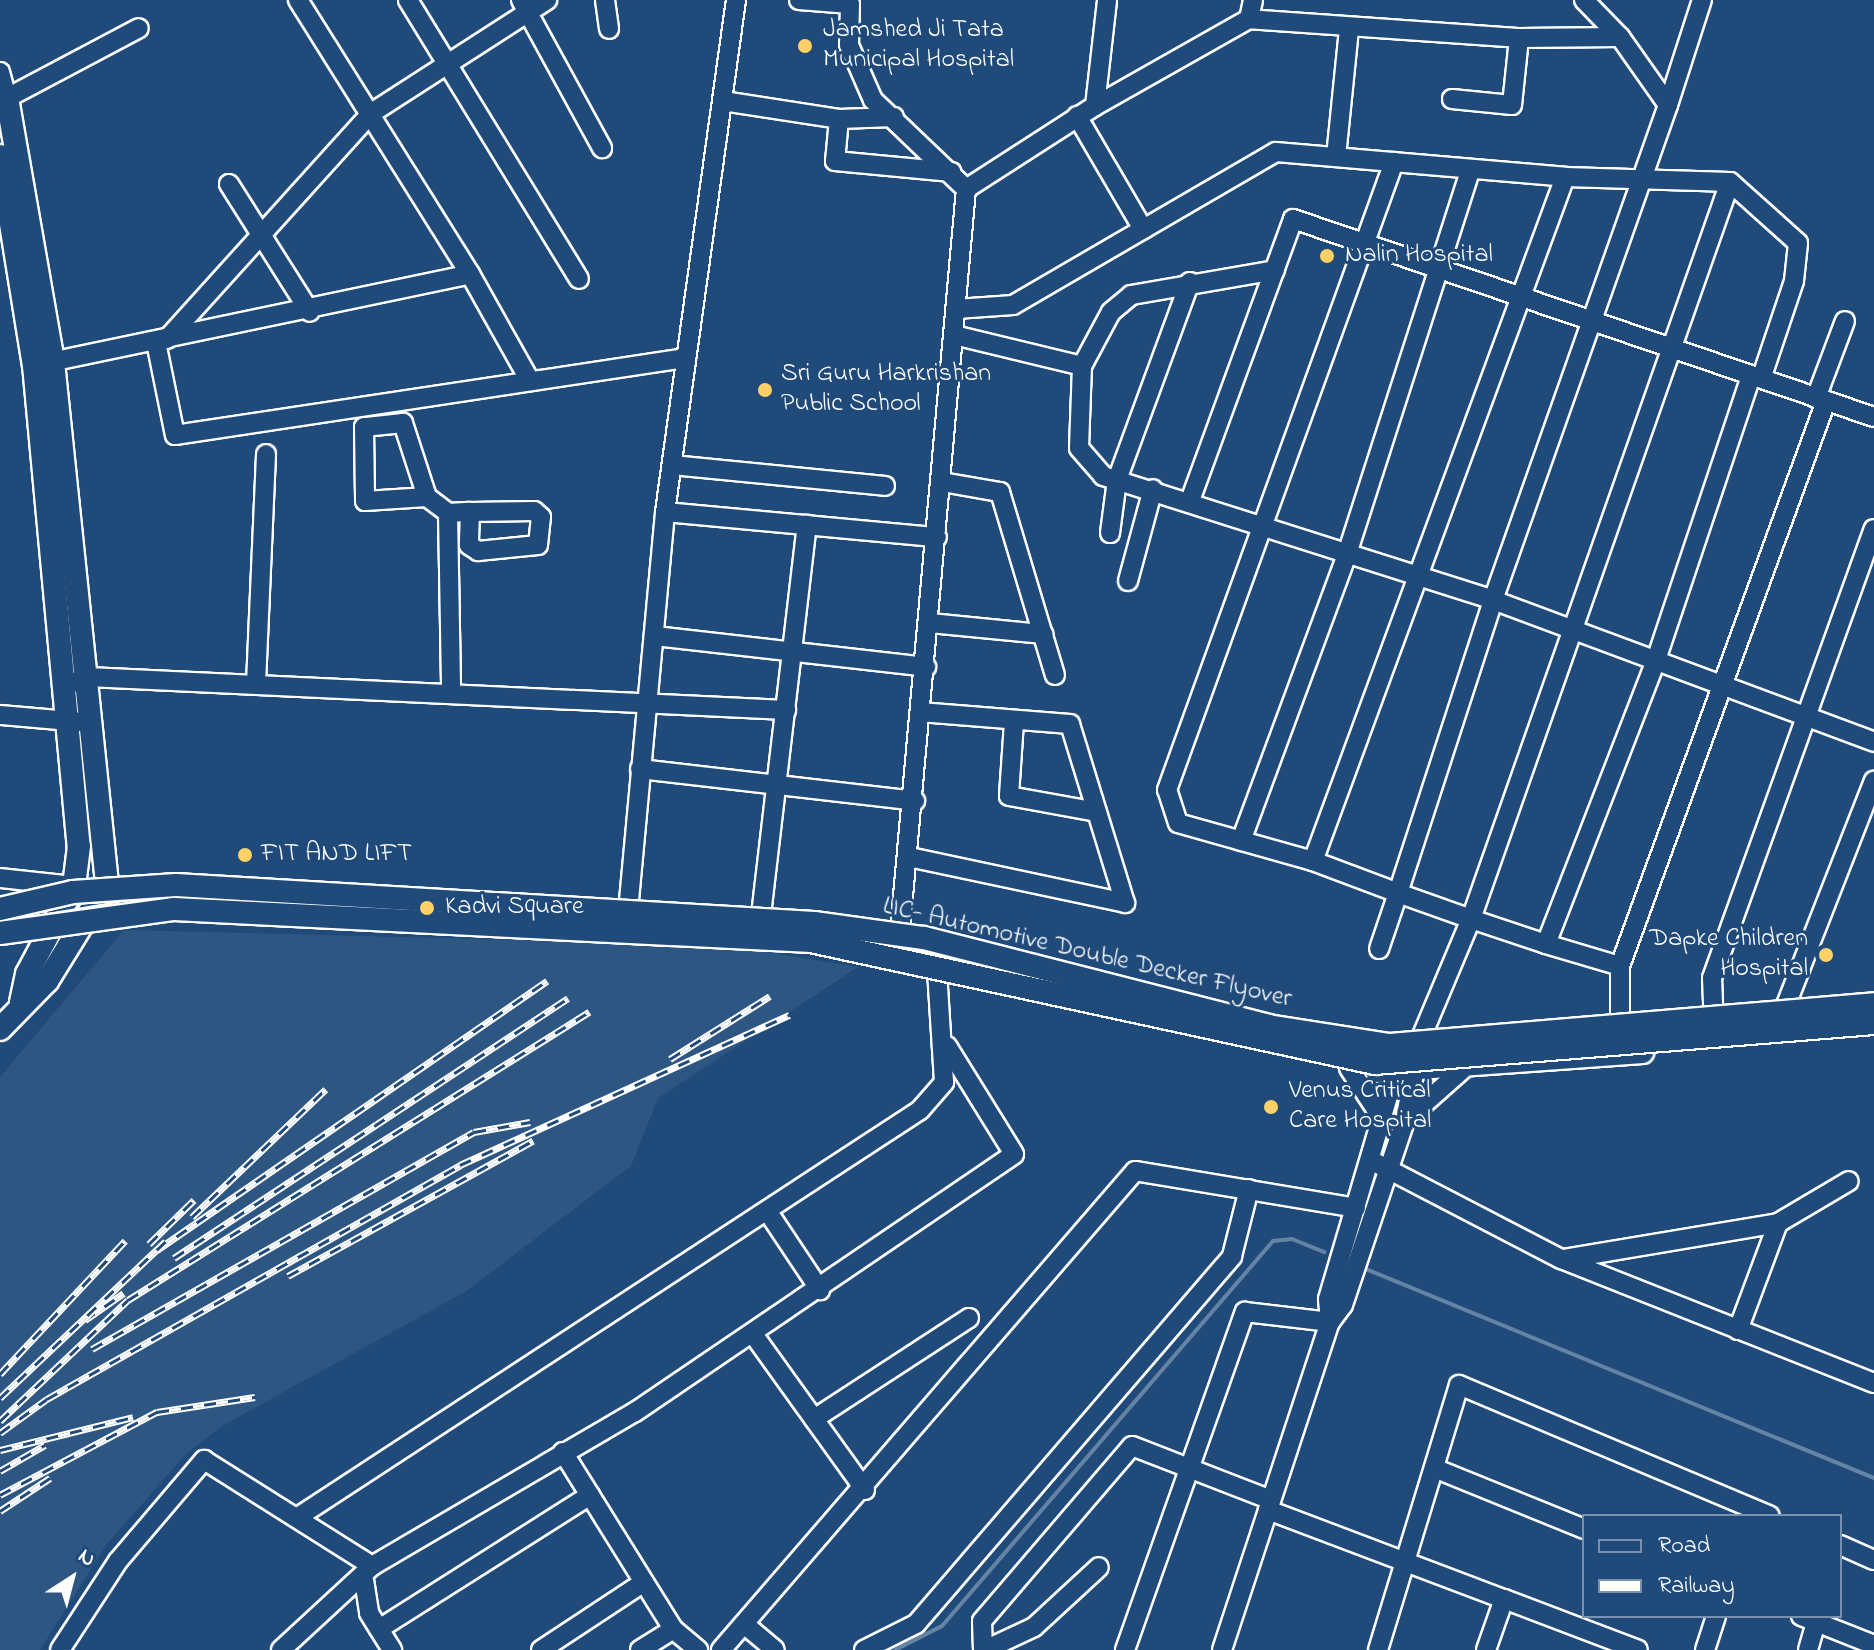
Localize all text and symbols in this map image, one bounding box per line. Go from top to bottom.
place label: Jamshed Ji Tata Municipal Hospital [823,15,1014,76]
marker: Jamshed Ji Tata Municipal Hospital [794,35,816,57]
place label: Nalin Hospital [1345,240,1493,272]
marker: Nalin Hospital [1316,245,1338,267]
place label: Sri Guru Harkrishan Public School [781,359,991,420]
marker: Sri Guru Harkrishan Public School [756,381,774,399]
place label: FIT AND LIFT [261,839,412,871]
marker: FIT AND LIFT [236,846,254,864]
place label: Kadvi Square [445,892,584,924]
street label: LIC- Automotive Double Decker Flyover [880,892,1294,1016]
marker: Kadvi Square [416,897,438,919]
place label: Dapke Children Hospital [1649,924,1808,986]
marker: Dapke Children Hospital [1815,944,1837,966]
place label: Venus Critical Care Hospital [1289,1076,1431,1138]
marker: Venus Critical Care Hospital [1260,1096,1282,1118]
legend [1582,1514,1842,1618]
text: Road [1658,1529,1710,1564]
north arrow [32,1538,112,1618]
text: N [71,1541,102,1576]
text: Railway [1658,1569,1735,1604]

